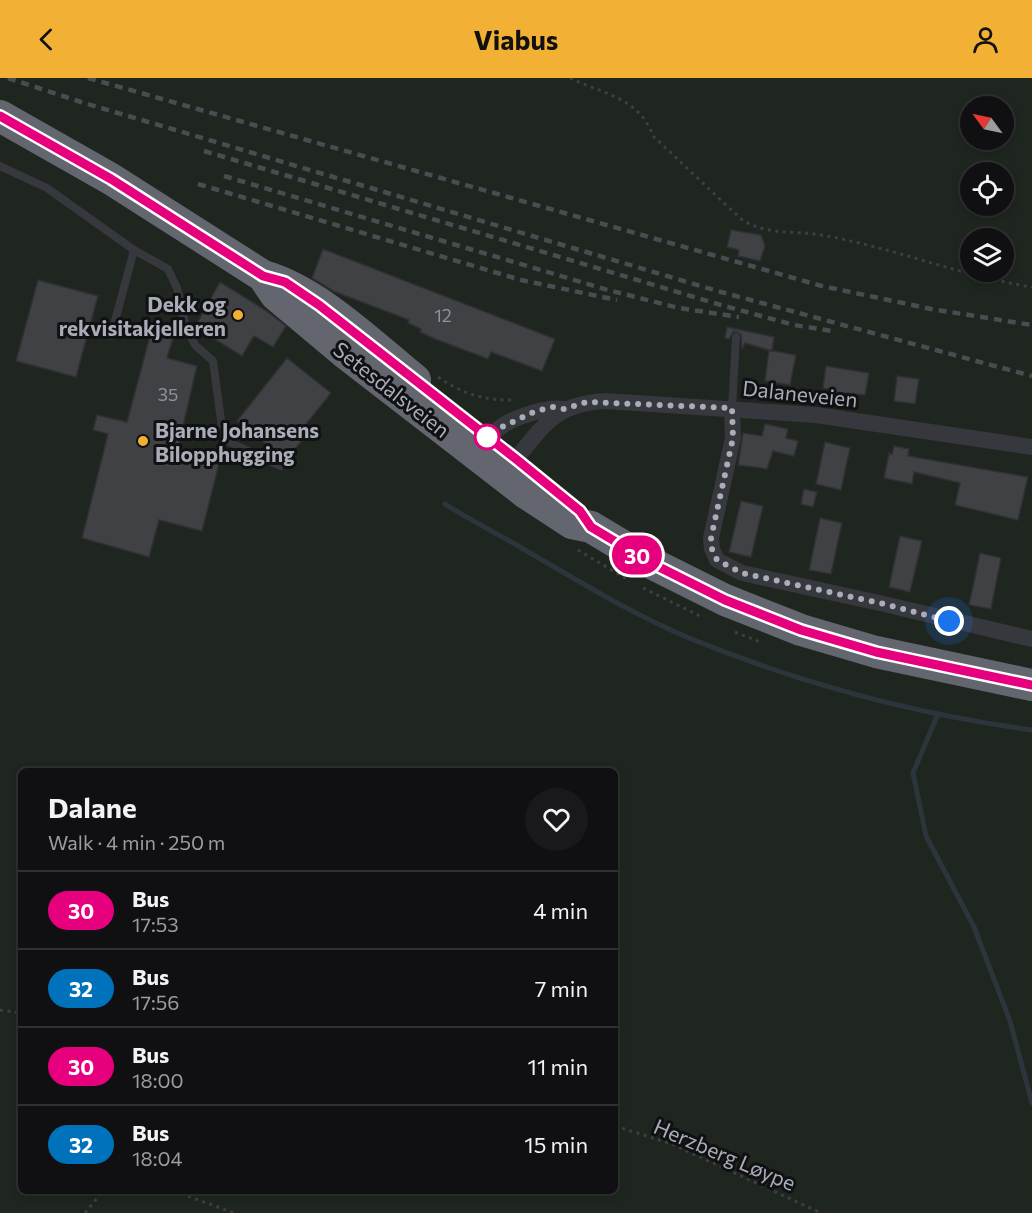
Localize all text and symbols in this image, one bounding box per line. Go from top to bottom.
icon: back [30,23,63,56]
text: Viabus [474,23,558,56]
icon: person [969,23,1002,56]
north arrow [960,96,1014,150]
map controls [960,96,1014,282]
button: locate [960,162,1014,216]
button: layers [960,228,1014,282]
place label: Dekk og rekvisitakjelleren [59,291,226,340]
house number: 12 [434,304,452,326]
marker: Dekk og rekvisitakjelleren [231,308,245,322]
street label: Setesdalsveien [329,336,455,442]
street label: Dalaneveien [741,375,859,411]
house number: 35 [158,383,178,405]
place label: Bjarne Johansens Bilopphugging [155,417,319,466]
unlabelled marker [474,424,500,450]
marker: Bjarne Johansens Bilopphugging [136,434,150,448]
line badge: 30 [610,536,664,574]
text: 30 [624,543,650,568]
your location [934,606,964,636]
button: heart [525,788,588,851]
text: Dalane [48,790,137,824]
text: Walk · 4 min · 250 m [48,830,225,854]
text: Bus [132,885,169,912]
text: 4 min [533,897,588,924]
text: 30 [68,898,94,923]
text: 17:53 [132,912,179,936]
text: Bus [132,963,169,990]
text: 7 min [535,975,588,1002]
text: 32 [69,976,93,1001]
text: 17:56 [132,990,179,1014]
text: Bus [132,1041,169,1068]
text: 11 min [528,1053,588,1080]
text: 30 [68,1054,94,1079]
text: 18:00 [132,1068,184,1092]
street label: Herzberg Løype [650,1113,800,1195]
text: Bus [132,1119,169,1146]
text: 15 min [524,1131,588,1158]
text: 32 [69,1132,93,1157]
text: 18:04 [132,1146,182,1170]

